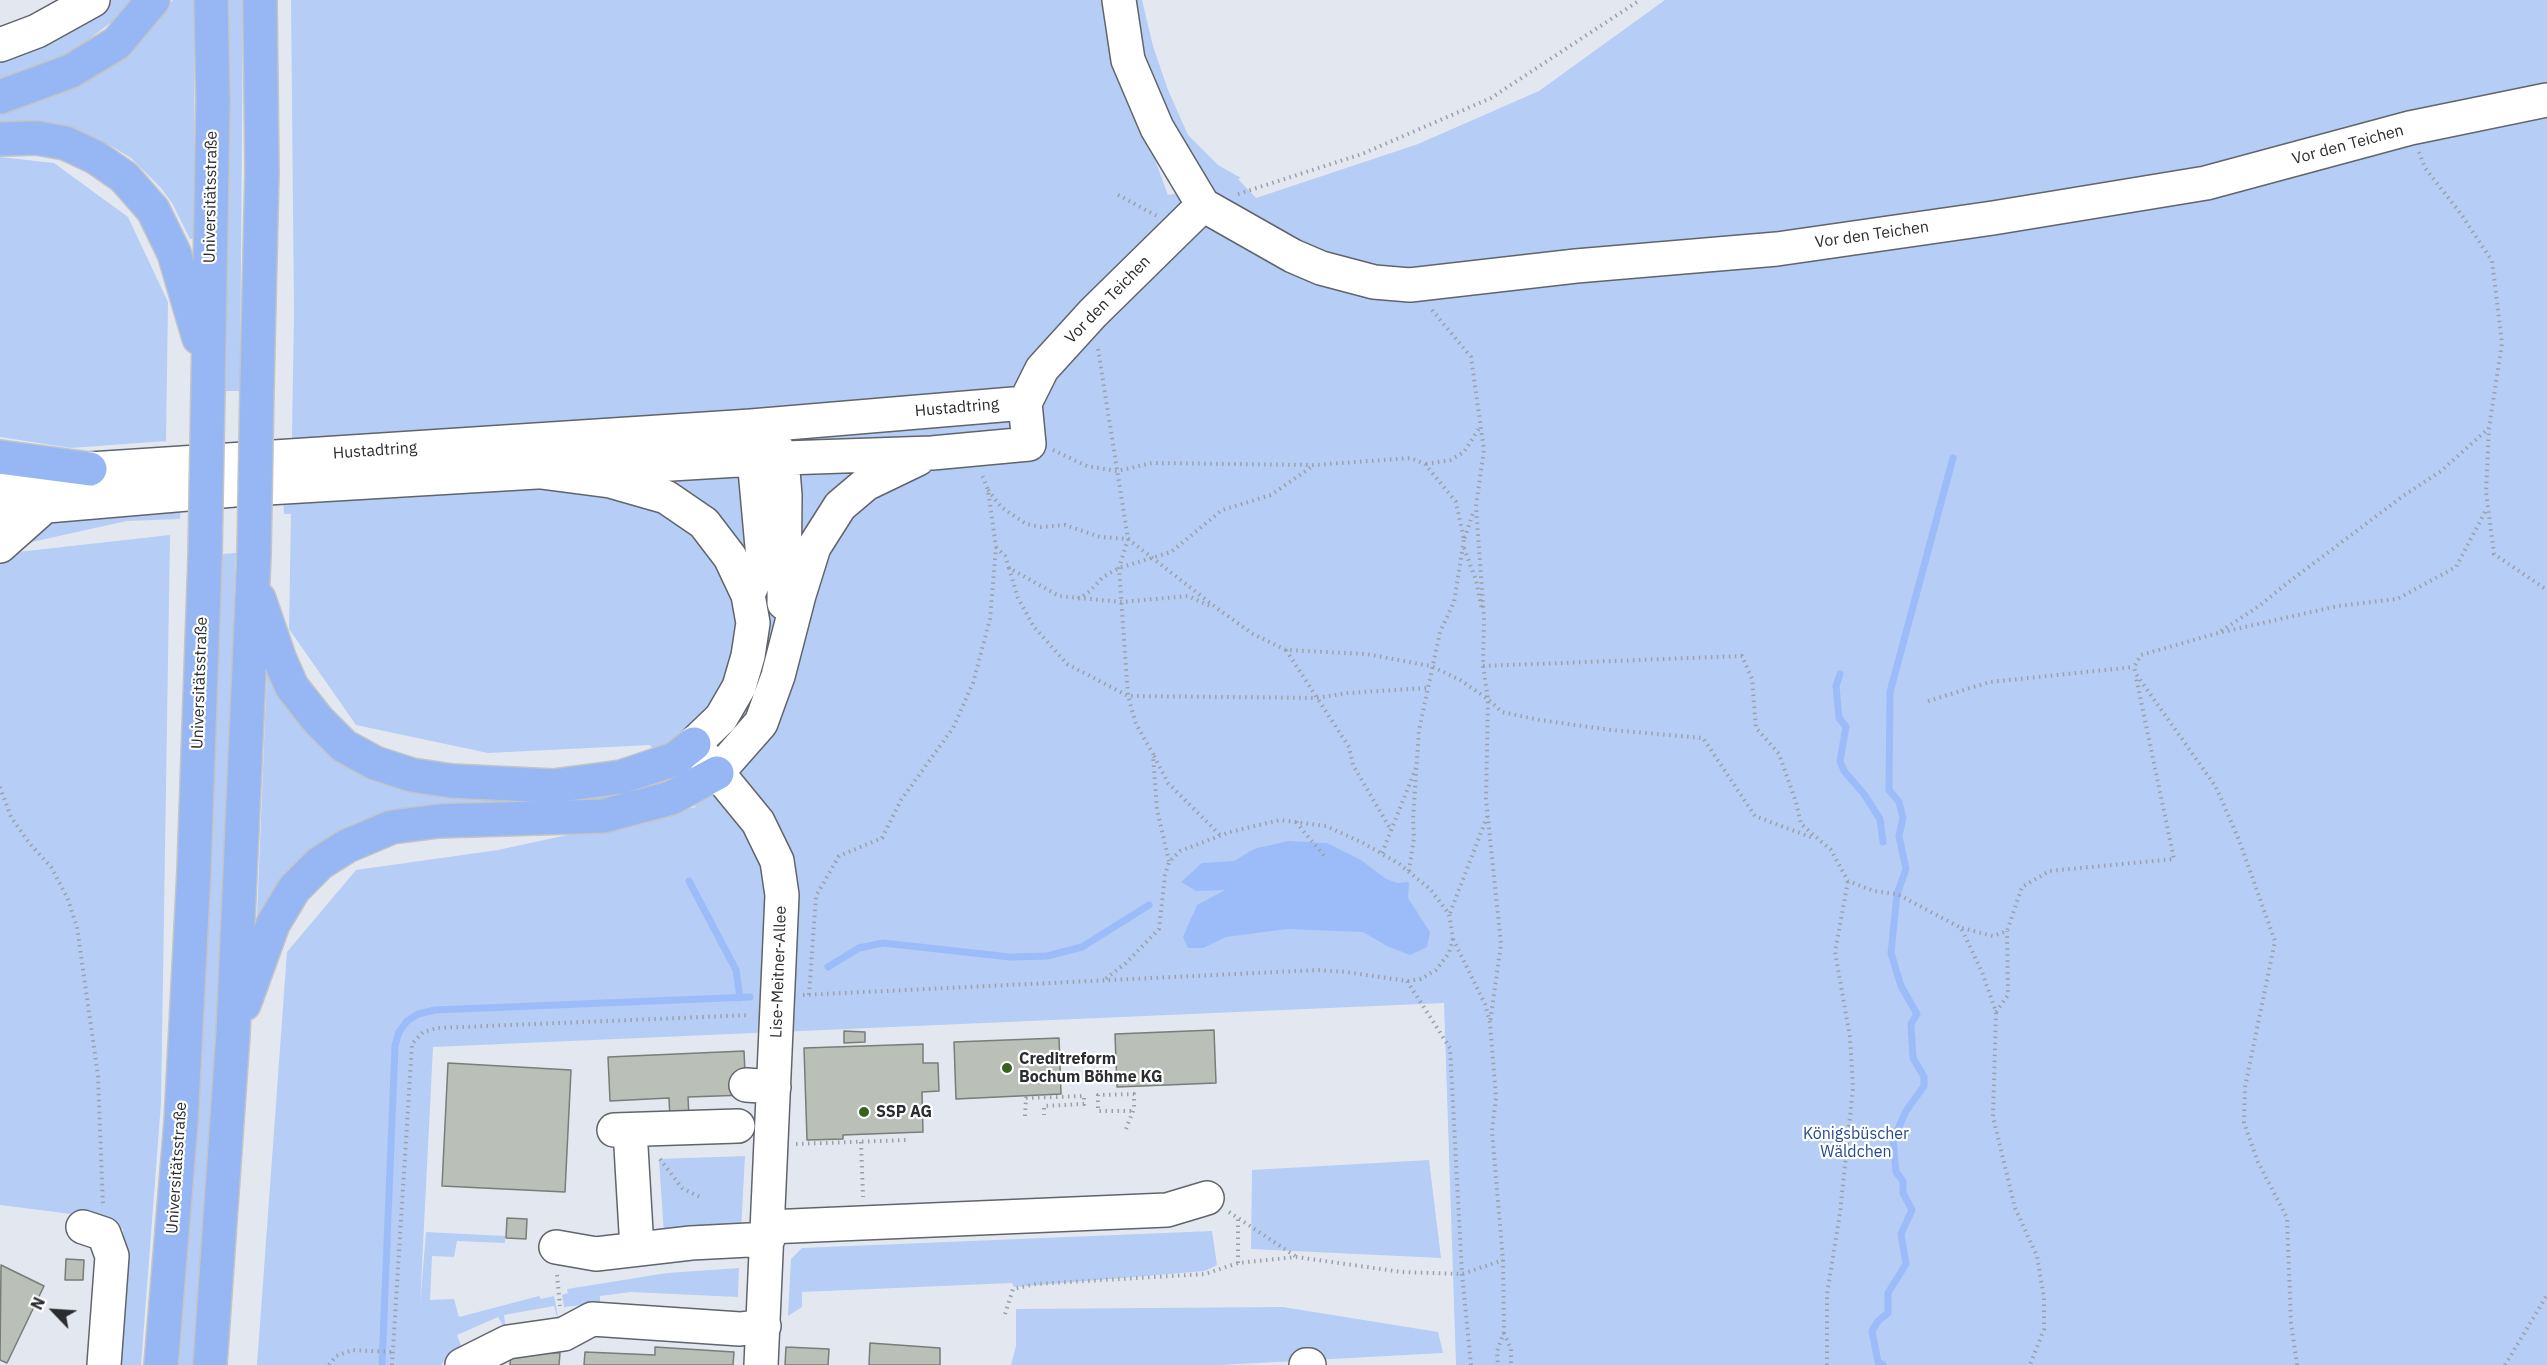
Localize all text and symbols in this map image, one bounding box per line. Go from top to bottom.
street label: Vor den Teichen [2290,121,2406,169]
street label: Universitätsstraße [200,131,222,263]
street label: Vor den Teichen [1814,218,1930,252]
street label: Vor den Teichen [1061,252,1155,348]
street label: Hustadtring [914,395,1000,421]
street label: Hustadtring [332,438,418,464]
street label: Universitätsstraße [188,617,212,749]
street label: Lise-Meitner-Allee [767,905,791,1039]
place label: Creditreform Bochum Böhme KG [1019,1049,1162,1087]
marker: Creditreform Bochum Böhme KG [1000,1061,1014,1075]
street label: Universitätsstraße [163,1101,191,1235]
place label: SSP AG [876,1102,932,1122]
marker: SSP AG [857,1105,871,1119]
park label: Königsbüscher Wäldchen [1803,1124,1909,1162]
north arrow [24,1281,84,1341]
text: N [26,1294,49,1313]

